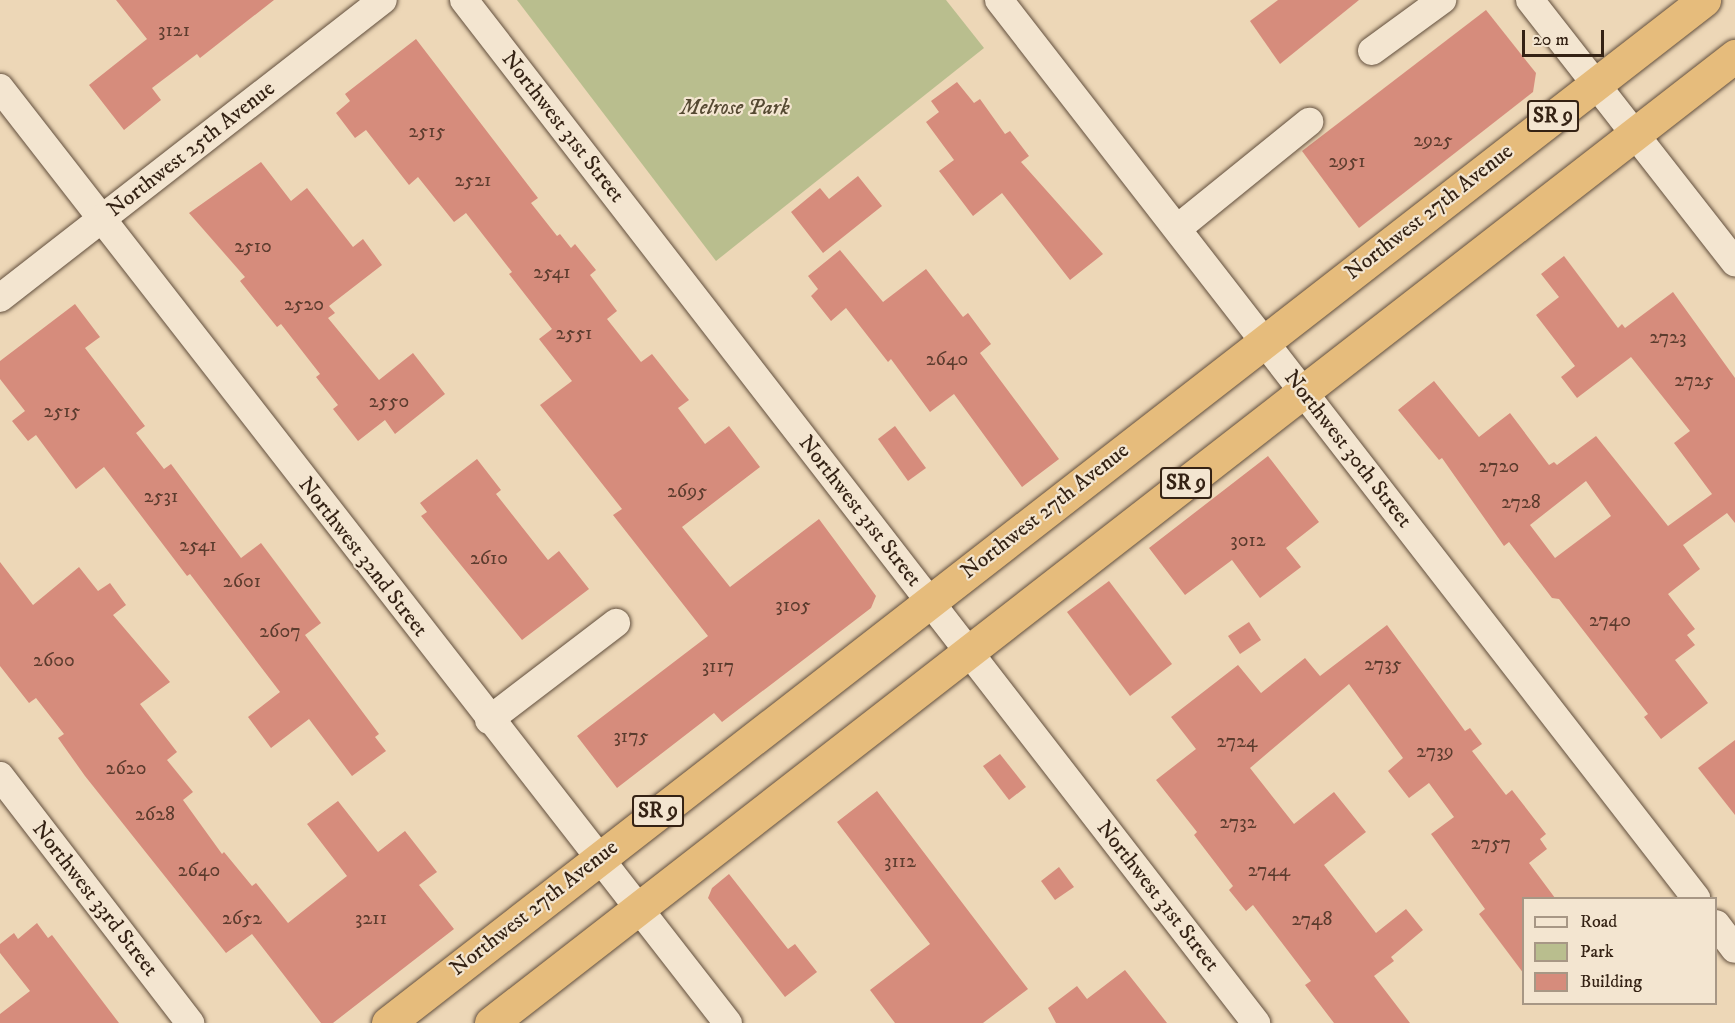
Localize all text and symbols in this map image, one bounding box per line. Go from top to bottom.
house number: 3121 [158,18,190,42]
scale bar [1525,18,1608,56]
text: 20 m [1533,29,1569,51]
street label: Northwest 31st Street [496,46,630,208]
street label: Northwest 25th Avenue [102,75,280,223]
park label: Melrose Park [680,95,790,121]
road number: SR 9 [1526,98,1580,134]
house number: 2515 [409,119,445,143]
house number: 2925 [1413,128,1453,152]
street label: Northwest 27th Avenue [1340,138,1518,286]
house number: 2951 [1328,149,1366,173]
house number: 2521 [455,168,491,192]
house number: 2510 [234,234,272,258]
house number: 2541 [533,260,571,284]
house number: 2520 [284,292,324,316]
house number: 2551 [556,321,592,345]
house number: 2723 [1649,325,1687,349]
house number: 2640 [926,347,968,371]
street label: Northwest 30th Street [1278,365,1418,533]
house number: 2725 [1674,368,1714,392]
house number: 2550 [369,389,409,413]
house number: 2515 [44,399,80,423]
street label: Northwest 31st Street [793,430,927,592]
street label: Northwest 27th Avenue [956,437,1134,585]
house number: 2720 [1479,454,1519,478]
road number: SR 9 [1159,465,1213,501]
street label: Northwest 32nd Street [292,472,434,642]
house number: 2695 [667,479,707,503]
house number: 2531 [144,484,178,508]
house number: 2728 [1501,490,1541,514]
house number: 3012 [1230,528,1266,552]
house number: 2541 [179,533,217,557]
house number: 2610 [470,546,508,570]
house number: 2601 [223,569,261,593]
house number: 3105 [775,593,811,617]
house number: 2740 [1589,608,1631,632]
house number: 2607 [259,619,301,643]
house number: 2600 [33,648,75,672]
house number: 2735 [1364,652,1402,676]
house number: 3117 [702,654,734,678]
house number: 3175 [613,724,649,748]
house number: 2724 [1216,729,1258,753]
house number: 2739 [1416,739,1454,763]
house number: 2620 [106,756,146,780]
road number: SR 9 [631,793,685,829]
house number: 2628 [135,802,175,826]
house number: 2732 [1219,810,1257,834]
street label: Northwest 31st Street [1091,815,1225,977]
street label: Northwest 33rd Street [26,816,164,982]
house number: 2757 [1471,831,1511,855]
street label: Northwest 27th Avenue [445,834,623,982]
house number: 3112 [884,849,916,873]
house number: 2640 [178,858,220,882]
house number: 2744 [1248,858,1290,882]
legend [1522,897,1717,1005]
house number: 2652 [222,906,262,930]
house number: 3211 [355,906,387,930]
house number: 2748 [1291,907,1333,931]
text: Road [1580,911,1617,933]
text: Park [1580,941,1614,963]
text: Building [1580,971,1642,993]

